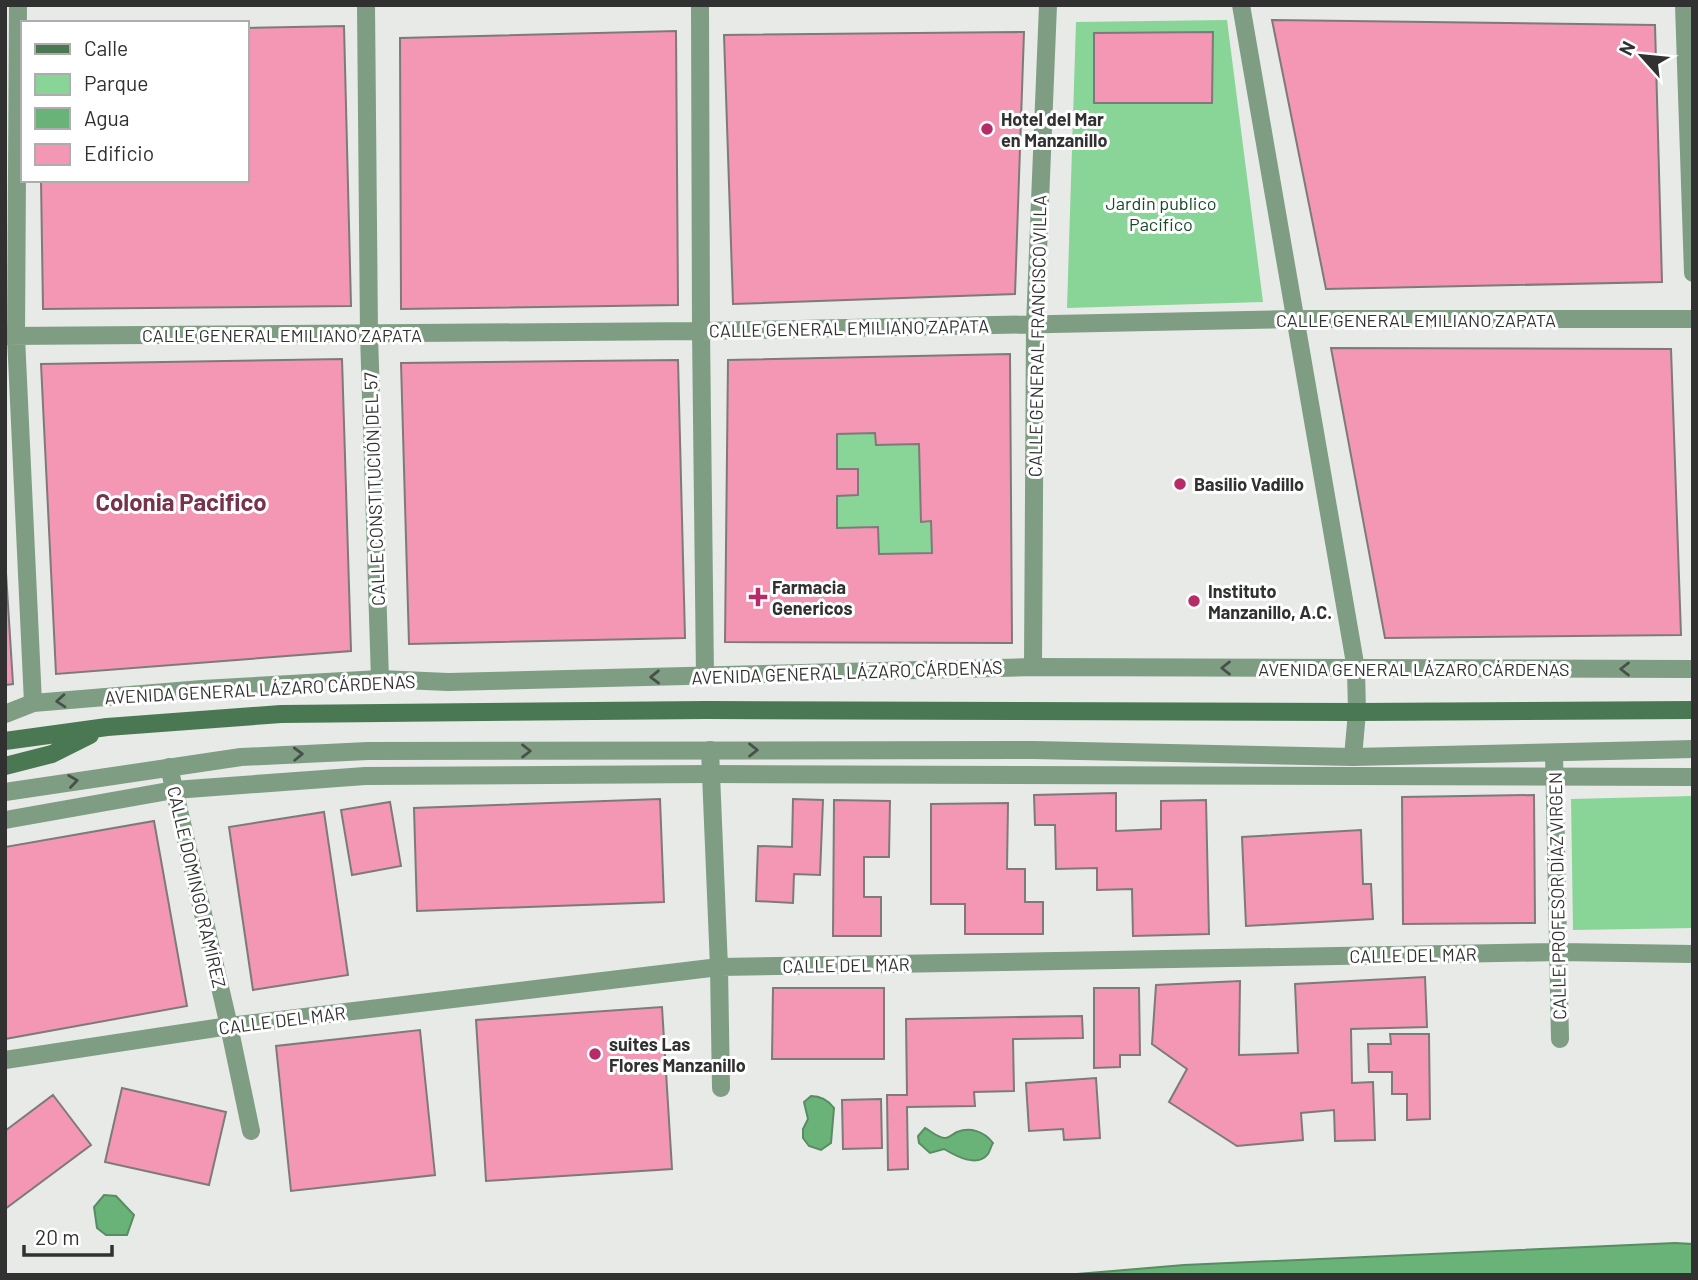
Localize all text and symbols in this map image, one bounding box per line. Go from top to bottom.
legend [21,21,248,182]
north arrow [1607,21,1677,91]
text: Calle [84,35,128,60]
text: N [1613,37,1640,59]
text: Parque [84,70,149,95]
text: Agua [84,105,130,130]
place label: Hotel del Mar en Manzanillo [1001,108,1108,151]
marker: Hotel del Mar en Manzanillo [979,121,995,137]
text: Edificio [84,140,154,165]
park label: Jardin publico Pacifico [1105,192,1217,235]
street label: CALLE GENERAL FRANCISCO VILLA [1024,195,1050,477]
street label: CALLE GENERAL EMILIANO ZAPATA [1276,309,1556,331]
street label: CALLE GENERAL EMILIANO ZAPATA [709,315,989,341]
street label: CALLE GENERAL EMILIANO ZAPATA [142,324,422,346]
street label: CALLE CONSTITUCIÓN DEL 57 [359,371,389,606]
place label: Basilio Vadillo [1194,473,1304,495]
marker: Basilio Vadillo [1172,476,1188,492]
district label: Colonia Pacifico [95,487,267,516]
place label: Farmacia Genericos [772,576,853,619]
place label: Instituto Manzanillo, A.C. [1208,580,1332,623]
marker: Farmacia Genericos [750,589,766,605]
marker: Instituto Manzanillo, A.C. [1186,593,1202,609]
street label: AVENIDA GENERAL LÁZARO CÁRDENAS [691,656,1003,688]
street label: AVENIDA GENERAL LÁZARO CÁRDENAS [1258,658,1570,680]
one-way arrow [1220,660,1230,676]
one-way arrow [1619,661,1629,677]
one-way arrow [649,669,660,685]
street label: AVENIDA GENERAL LÁZARO CÁRDENAS [104,670,416,708]
one-way arrow [55,693,66,708]
one-way arrow [749,742,759,758]
one-way arrow [521,743,532,759]
one-way arrow [293,747,304,762]
street label: CALLE PROFESOR DÍAZ VIRGEN [1544,772,1570,1020]
one-way arrow [67,774,79,789]
street label: CALLE DOMINGO RAMÍREZ [163,784,231,990]
street label: CALLE DEL MAR [1349,943,1477,967]
street label: CALLE DEL MAR [782,953,910,977]
street label: CALLE DEL MAR [217,1001,347,1039]
place label: suites Las Flores Manzanillo [609,1033,746,1076]
marker: suites Las Flores Manzanillo [587,1046,603,1062]
scale bar [24,1214,112,1258]
text: 20 m [35,1224,80,1249]

